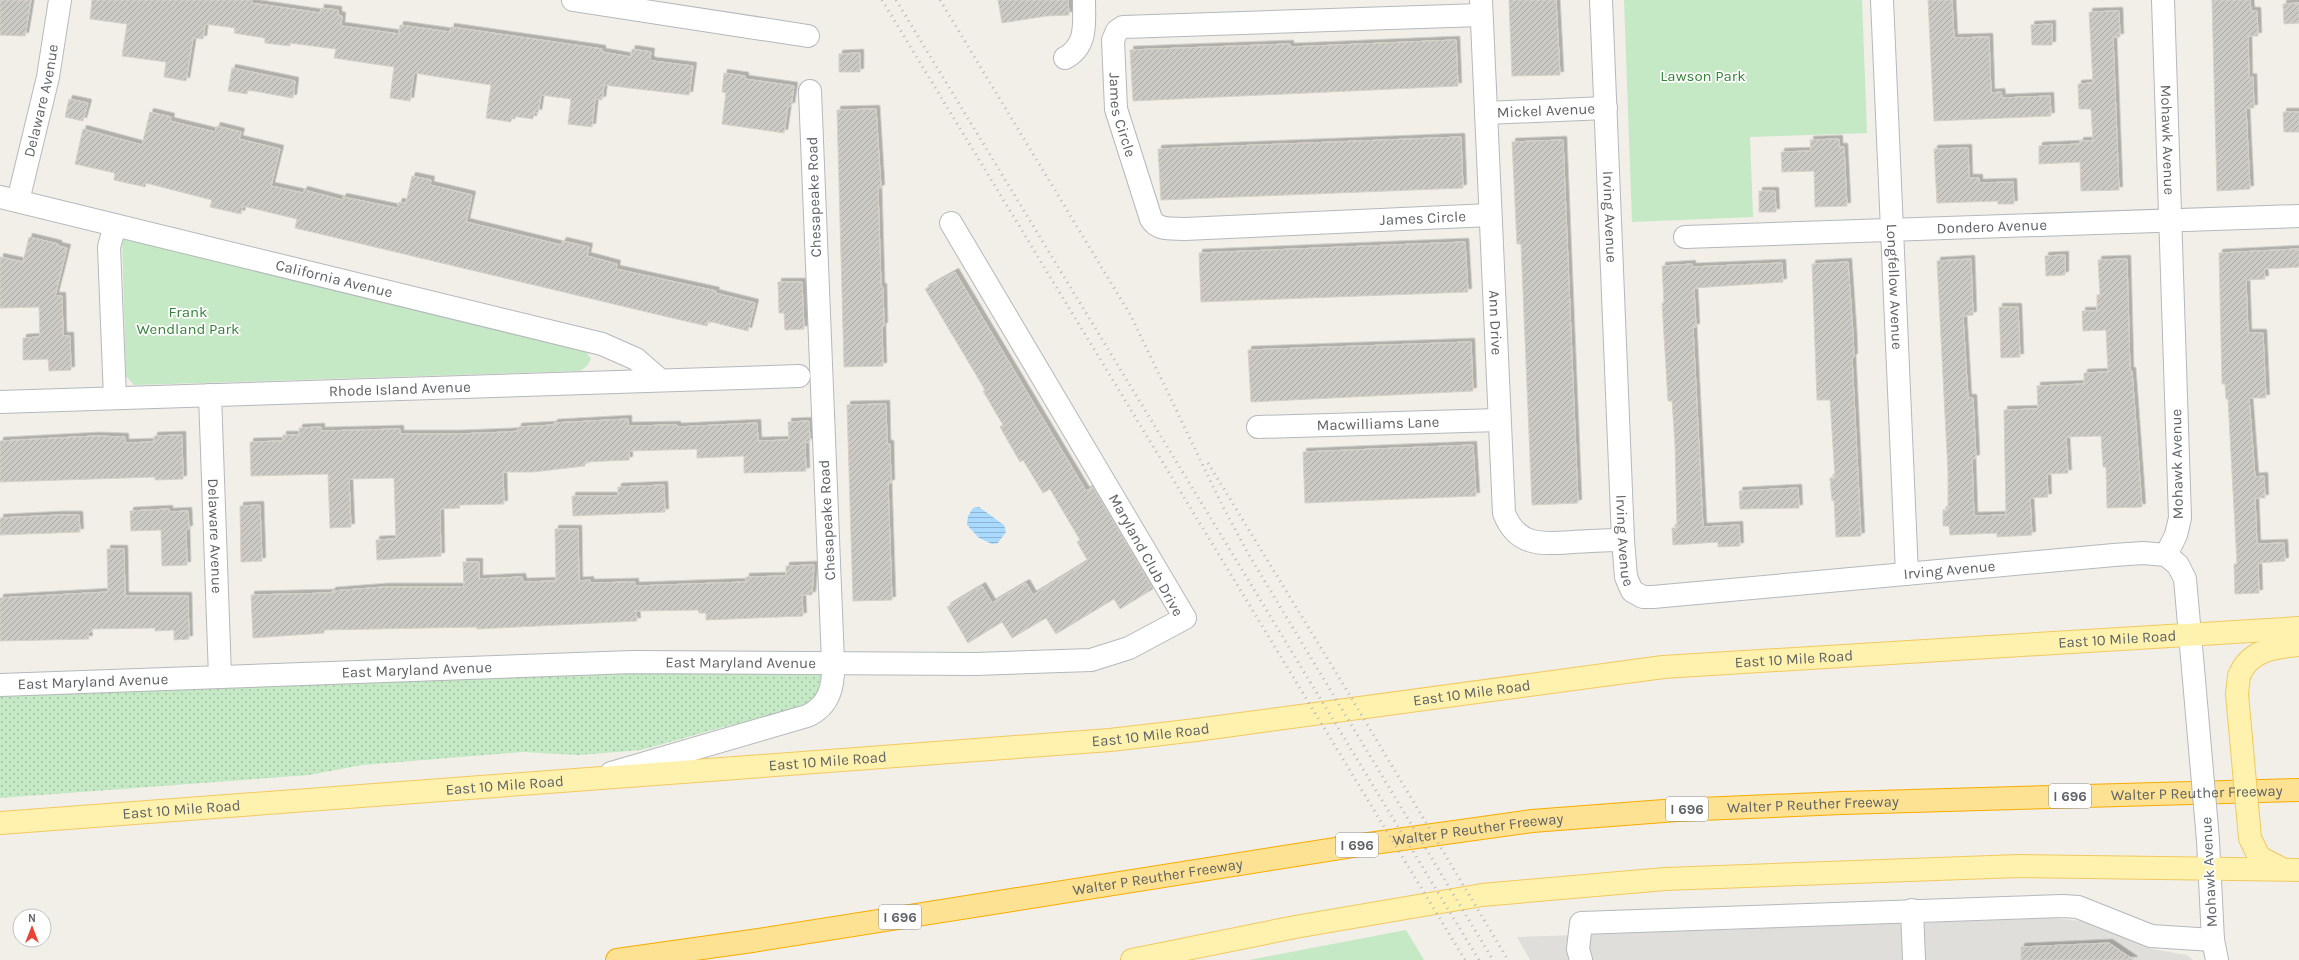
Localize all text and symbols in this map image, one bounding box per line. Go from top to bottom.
street label: Delaware Avenue [20,43,62,159]
park label: Lawson Park [1660,67,1746,85]
street label: James Circle [1105,72,1140,159]
street label: Mohawk Avenue [2157,84,2178,195]
street label: Mickel Avenue [1496,99,1595,122]
street label: Chesapeake Road [803,136,825,258]
street label: Irving Avenue [1599,170,1621,263]
street label: James Circle [1379,207,1466,229]
street label: Dondero Avenue [1936,216,2047,237]
street label: Longfellow Avenue [1883,223,1906,350]
street label: California Avenue [274,256,394,302]
street label: Ann Drive [1485,290,1506,356]
park label: Frank Wendland Park [137,303,239,338]
street label: Rhode Island Avenue [328,378,471,400]
street label: Mohawk Avenue [2167,409,2187,519]
street label: Macwilliams Lane [1316,413,1440,434]
street label: Chesapeake Road [815,459,839,581]
street label: Delaware Avenue [204,478,226,594]
street label: Maryland Club Drive [1105,491,1187,619]
street label: Irving Avenue [1612,494,1638,589]
street label: Irving Avenue [1903,557,1996,583]
street label: East 10 Mile Road [2058,627,2177,652]
street label: East 10 Mile Road [1734,646,1854,672]
street label: East Maryland Avenue [665,653,816,672]
street label: East Maryland Avenue [341,658,492,682]
street label: East Maryland Avenue [17,670,169,693]
street label: East 10 Mile Road [1412,676,1532,710]
street label: East 10 Mile Road [1091,719,1211,750]
street label: East 10 Mile Road [768,748,887,775]
street label: East 10 Mile Road [445,772,564,799]
street label: Walter P Reuther Freeway [2111,781,2283,804]
road number: I 696 [2049,784,2091,808]
street label: Walter P Reuther Freeway [1727,792,1899,817]
street label: East 10 Mile Road [122,796,241,823]
road number: I 696 [1666,797,1708,821]
street label: Walter P Reuther Freeway [1392,810,1564,849]
street label: Mohawk Avenue [2197,816,2221,928]
road number: I 696 [1336,833,1378,857]
street label: Walter P Reuther Freeway [1071,855,1244,899]
road number: I 696 [879,905,921,929]
north arrow [12,908,52,948]
text: N [28,912,36,925]

